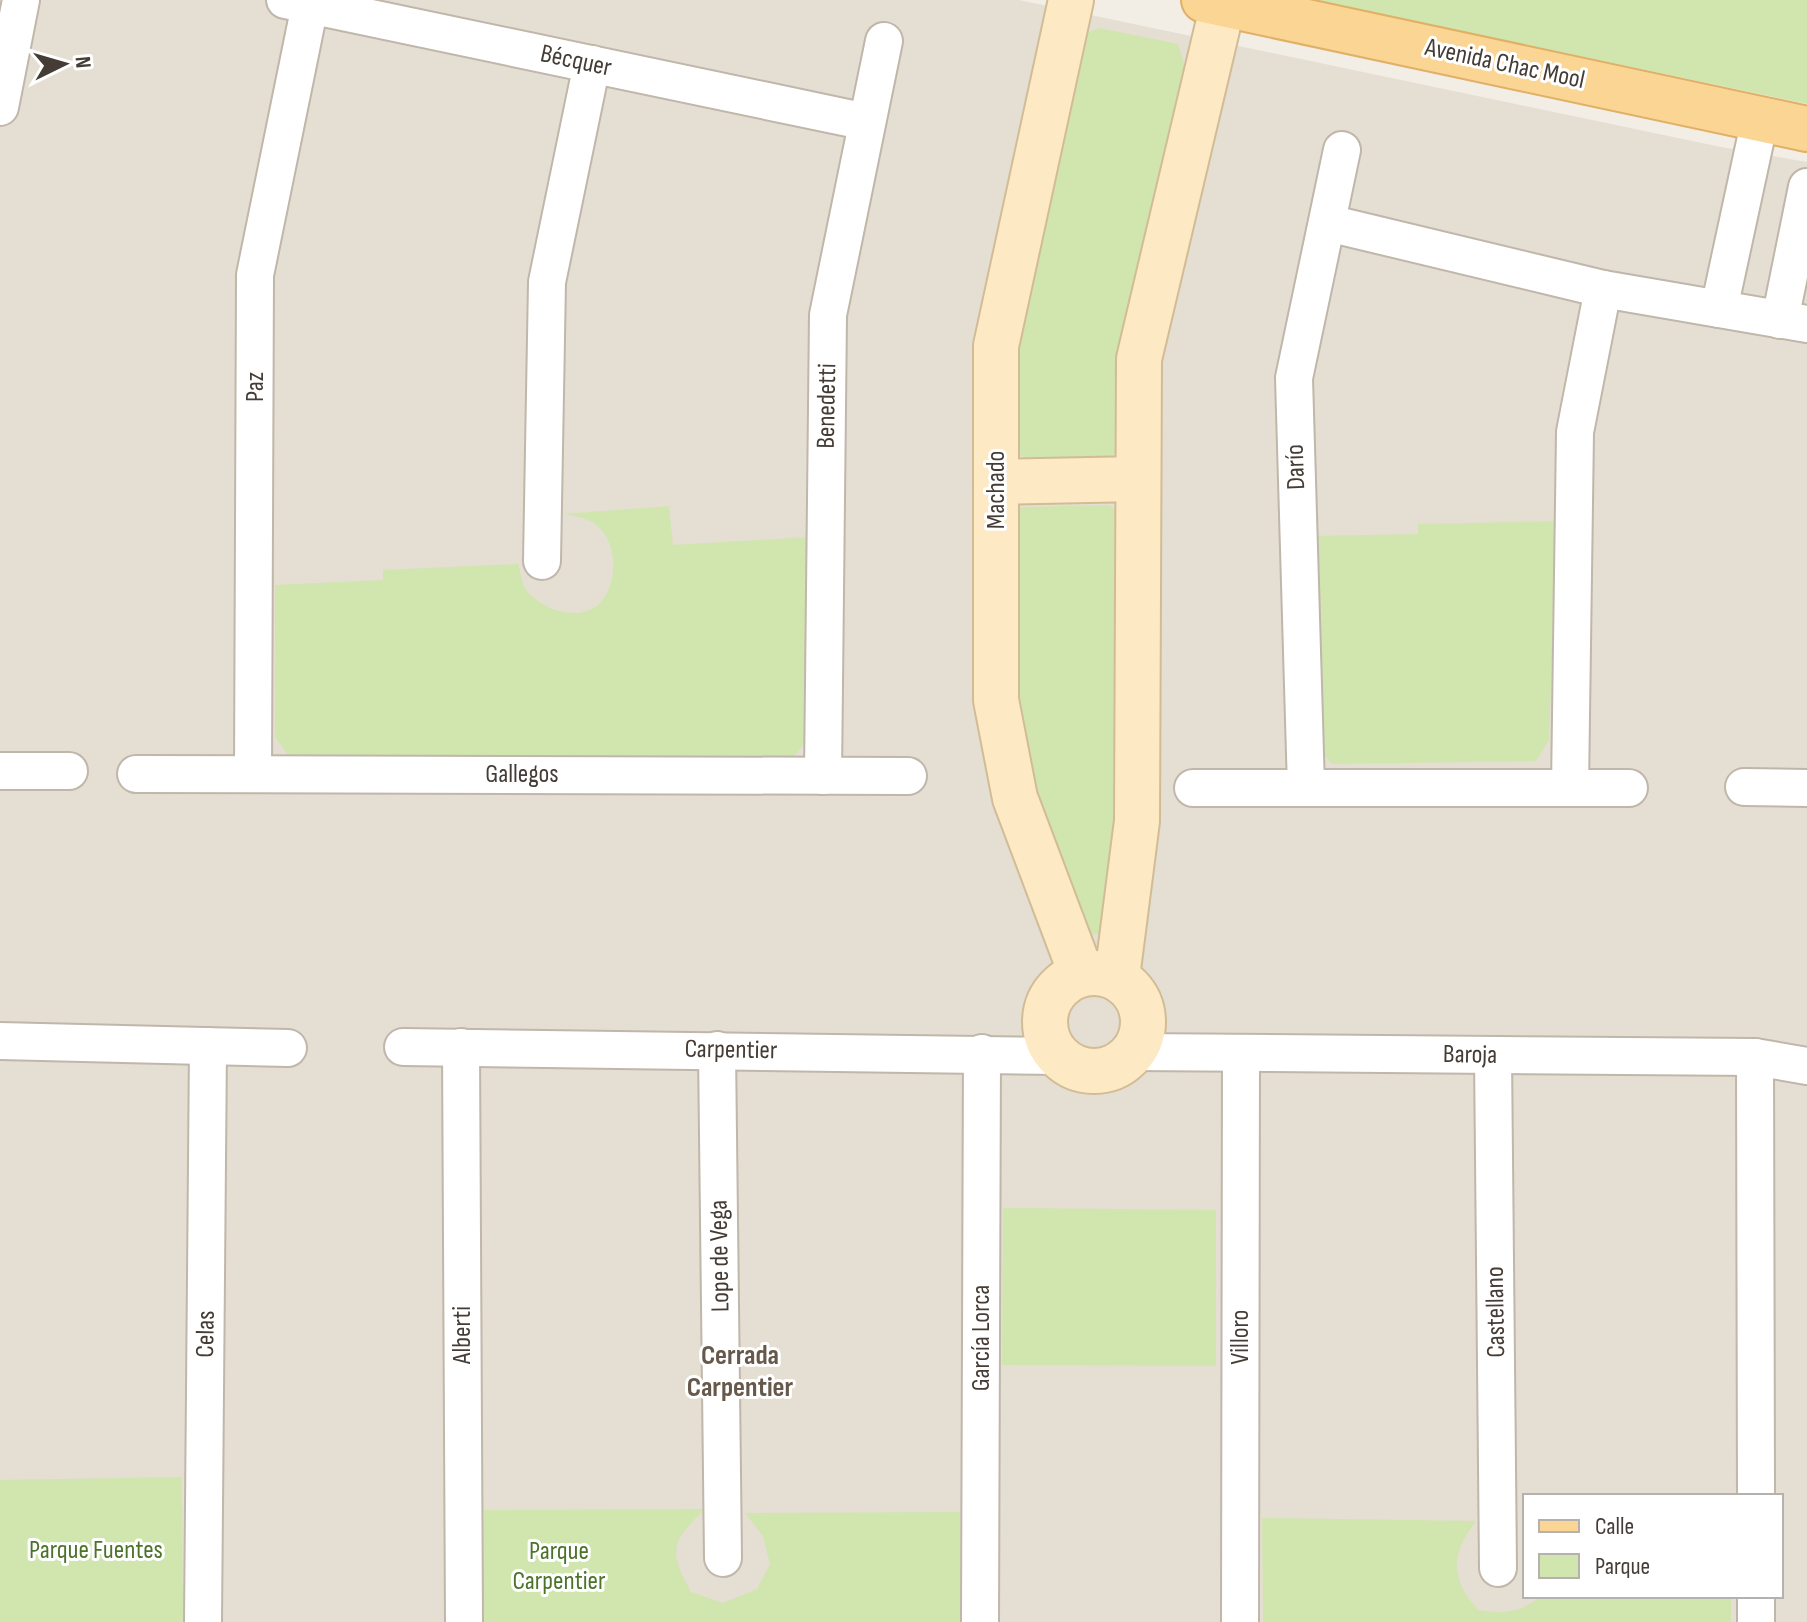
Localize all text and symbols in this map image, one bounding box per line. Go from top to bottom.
north arrow [24,24,104,104]
street label: Avenida Chac Mool [1421,32,1588,96]
street label: Bécquer [538,38,615,84]
text: N [68,55,96,69]
street label: Benedetti [811,363,843,449]
street label: Paz [240,372,271,402]
street label: Darío [1280,444,1312,490]
street label: Machado [981,451,1012,529]
street label: Gallegos [485,759,559,790]
street label: Carpentier [684,1034,778,1066]
street label: Baroja [1443,1039,1497,1071]
street label: Lope de Vega [704,1200,736,1312]
street label: Castellano [1480,1266,1512,1358]
street label: García Lorca [966,1285,997,1391]
street label: Alberti [447,1306,478,1365]
street label: Celas [190,1310,222,1358]
street label: Villoro [1225,1310,1256,1364]
district label: Cerrada Carpentier [687,1339,794,1404]
legend [1523,1494,1783,1598]
text: Calle [1595,1512,1634,1541]
park label: Parque Fuentes [29,1535,163,1566]
park label: Parque Carpentier [513,1536,606,1597]
text: Parque [1595,1552,1650,1581]

